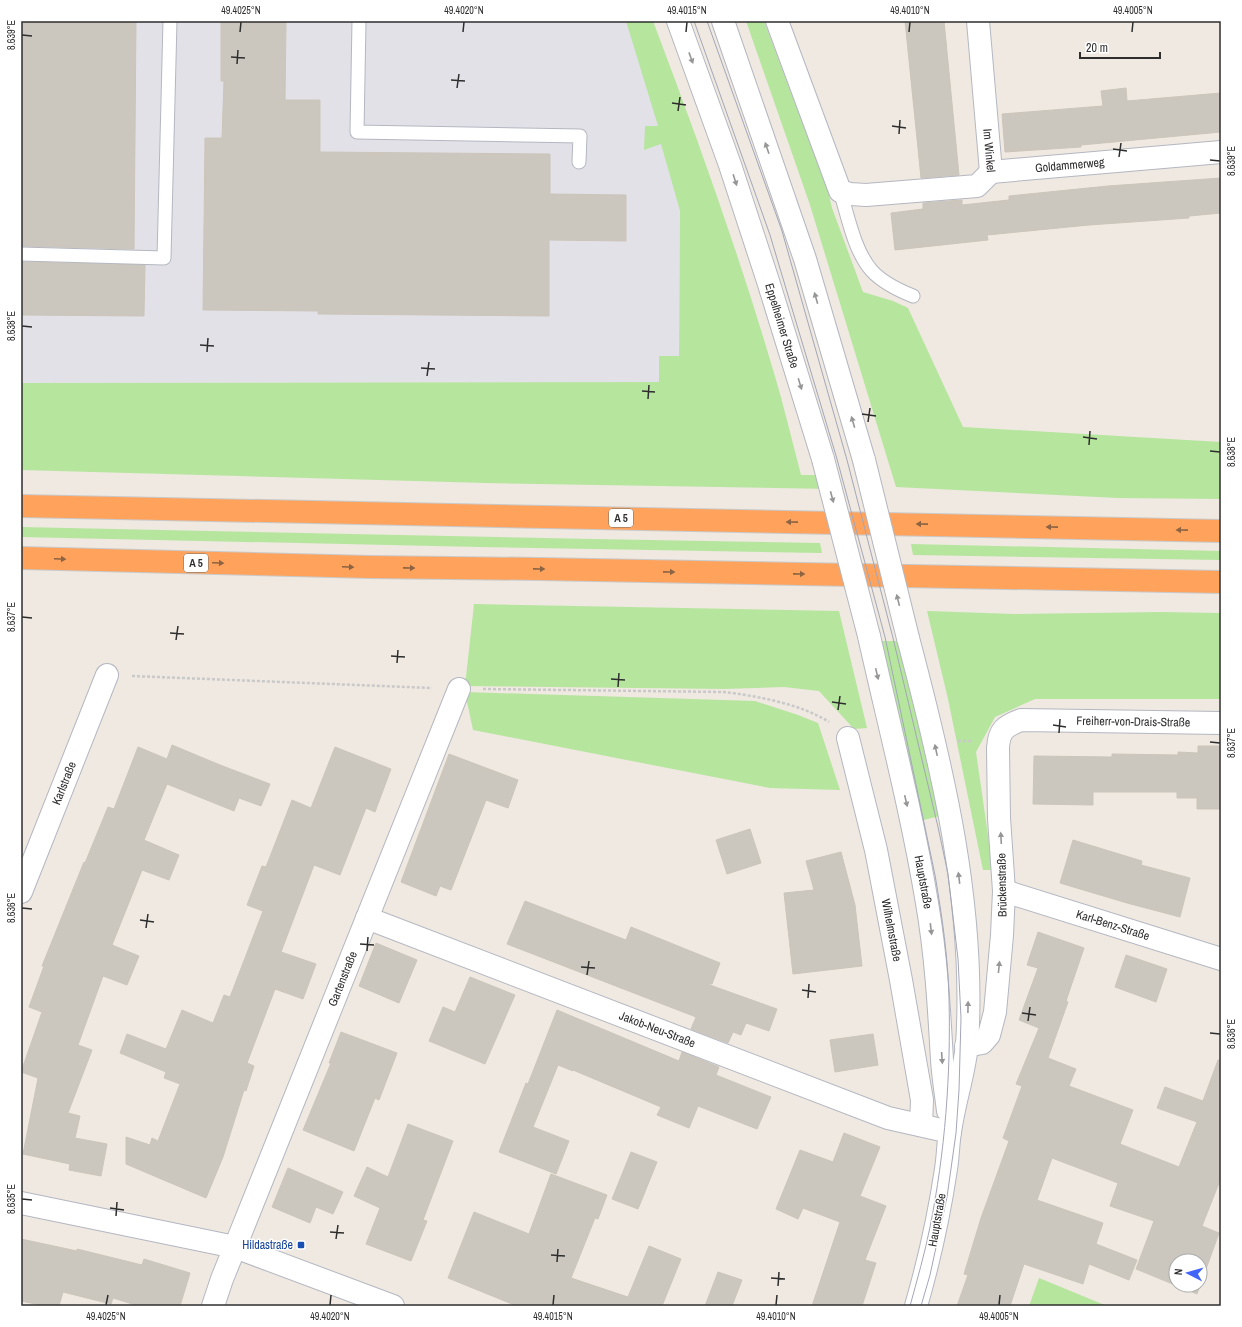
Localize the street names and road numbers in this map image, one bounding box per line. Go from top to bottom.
street label: Im Winkel [979,128,999,173]
street label: Goldammerweg [1034,154,1106,176]
street label: Eppelheimer Straße [761,281,802,370]
road number: A 5 [609,509,633,527]
road number: A 5 [184,554,208,572]
street label: Freiherr-von-Drais-Straße [1076,713,1190,731]
street label: Karlstraße [48,759,80,807]
street label: Brückenstraße [993,853,1011,917]
street label: Hauptstraße [910,854,936,910]
street label: Wilhelmstraße [878,897,905,963]
street label: Karl-Benz-Straße [1074,906,1152,944]
street label: Gartenstraße [324,949,361,1009]
street label: Jakob-Neu-Straße [617,1008,698,1051]
street label: Hauptstraße [924,1192,950,1248]

